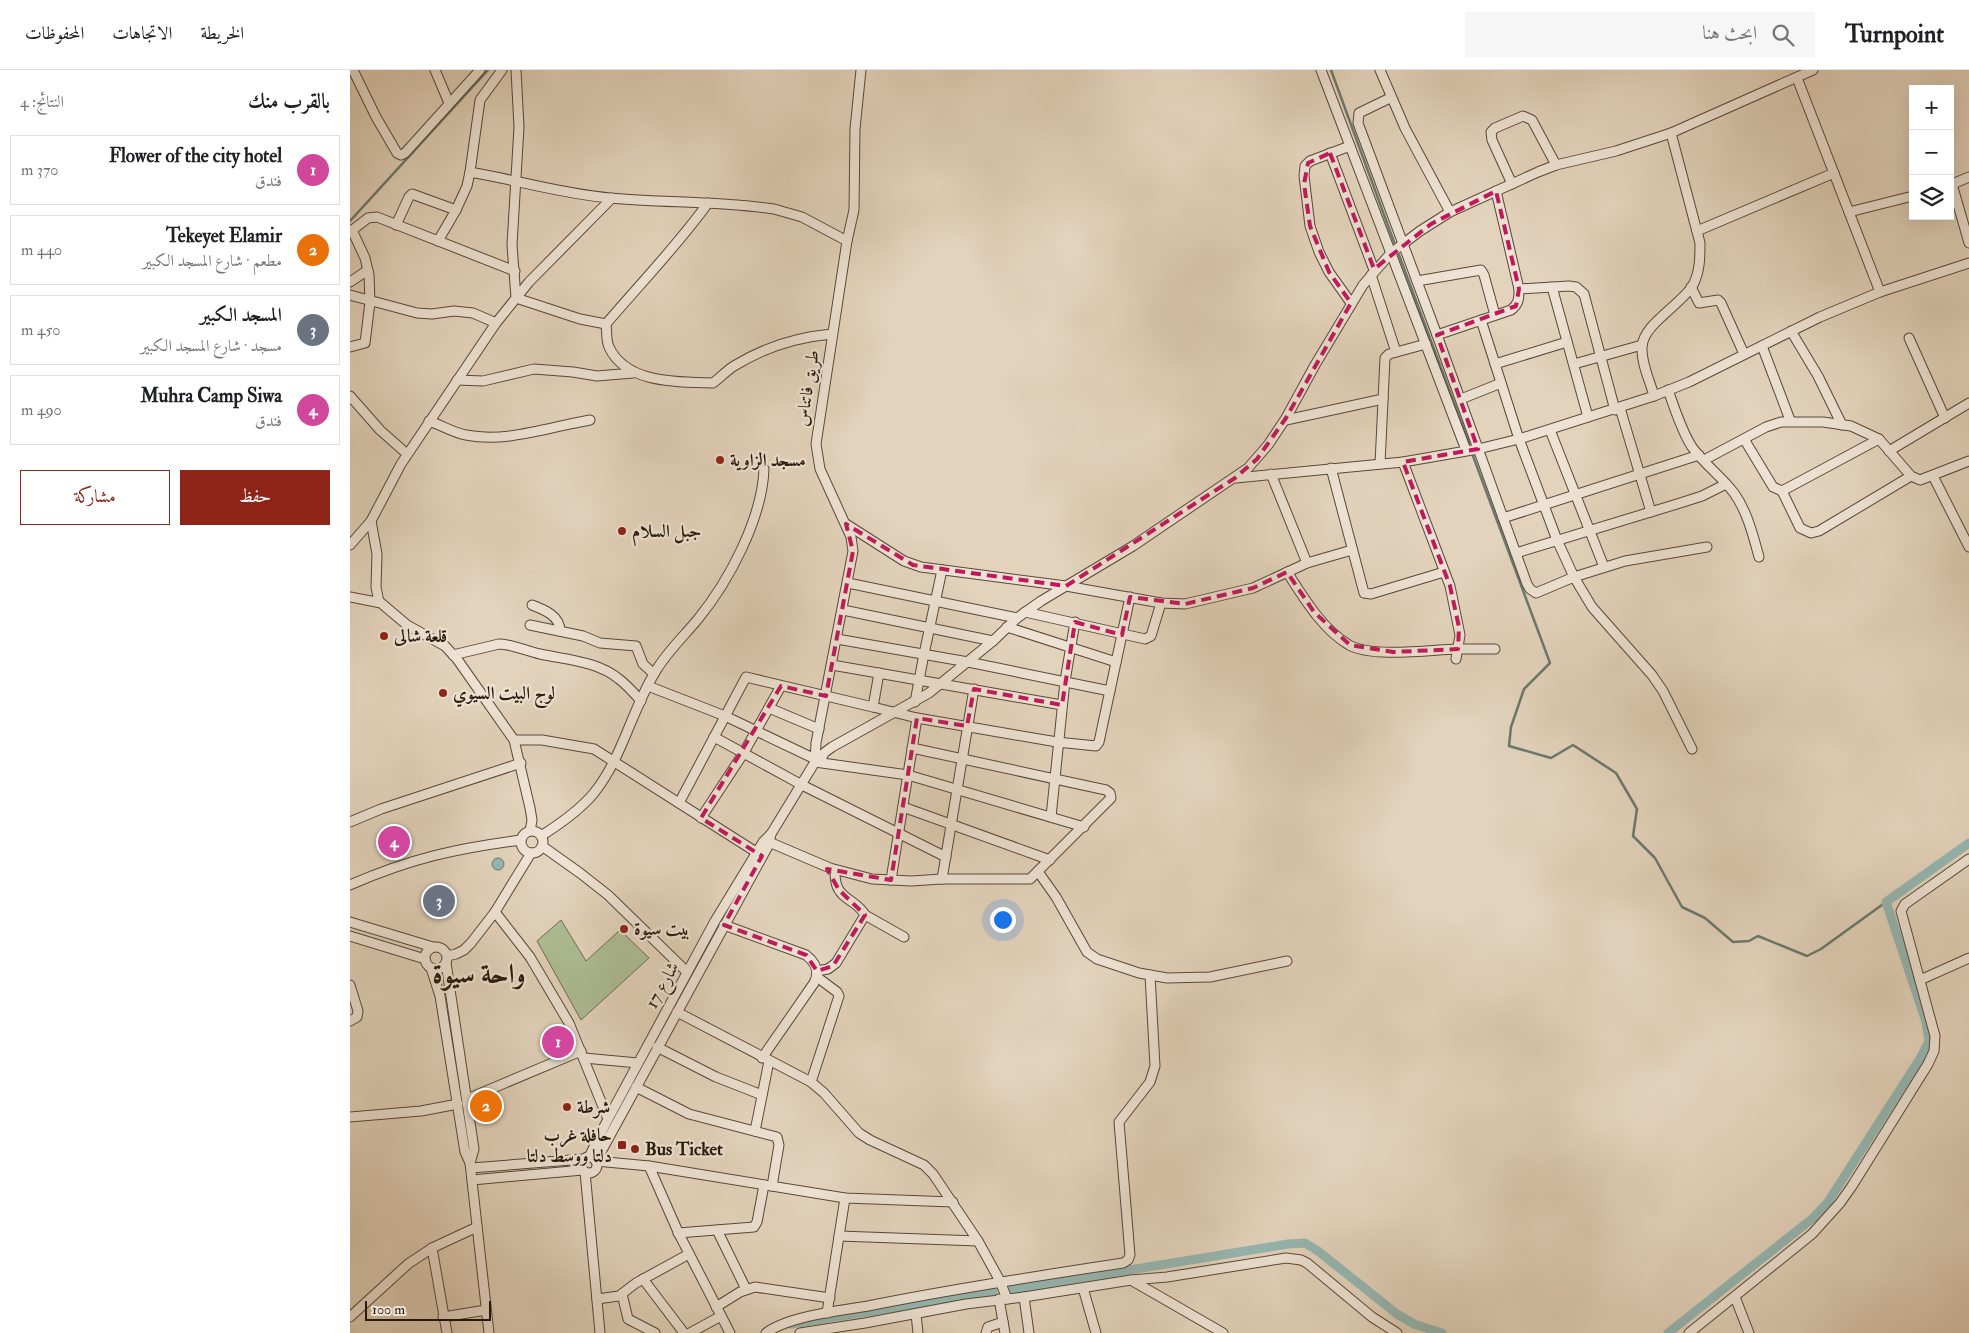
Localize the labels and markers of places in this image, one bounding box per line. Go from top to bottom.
place label: مسجد الزاوية [730,449,806,472]
marker: مسجد الزاوية [714,454,726,466]
place label: جبل السلام [632,520,701,547]
marker: جبل السلام [616,525,628,537]
place label: قلعة شالى [393,625,447,648]
marker: قلعة شالى [378,630,390,642]
place label: لوج البيت السيوي [453,682,555,709]
marker: لوج البيت السيوي [437,687,449,699]
pin: 4 [378,823,410,861]
pin: 3 [423,882,455,920]
place label: بيت سيوة [634,918,690,941]
marker: بيت سيوة [618,923,630,935]
pin: 1 [542,1023,574,1061]
pin: 2 [470,1087,502,1125]
place label: شرطة [577,1096,610,1119]
marker: شرطة [561,1101,573,1113]
place label: حافلة غرب دلتا ووسط دلتا [527,1124,612,1168]
place label: Bus Ticket [645,1138,723,1161]
marker: حافلة غرب دلتا ووسط دلتا [616,1139,628,1151]
marker: Bus Ticket [629,1143,641,1155]

